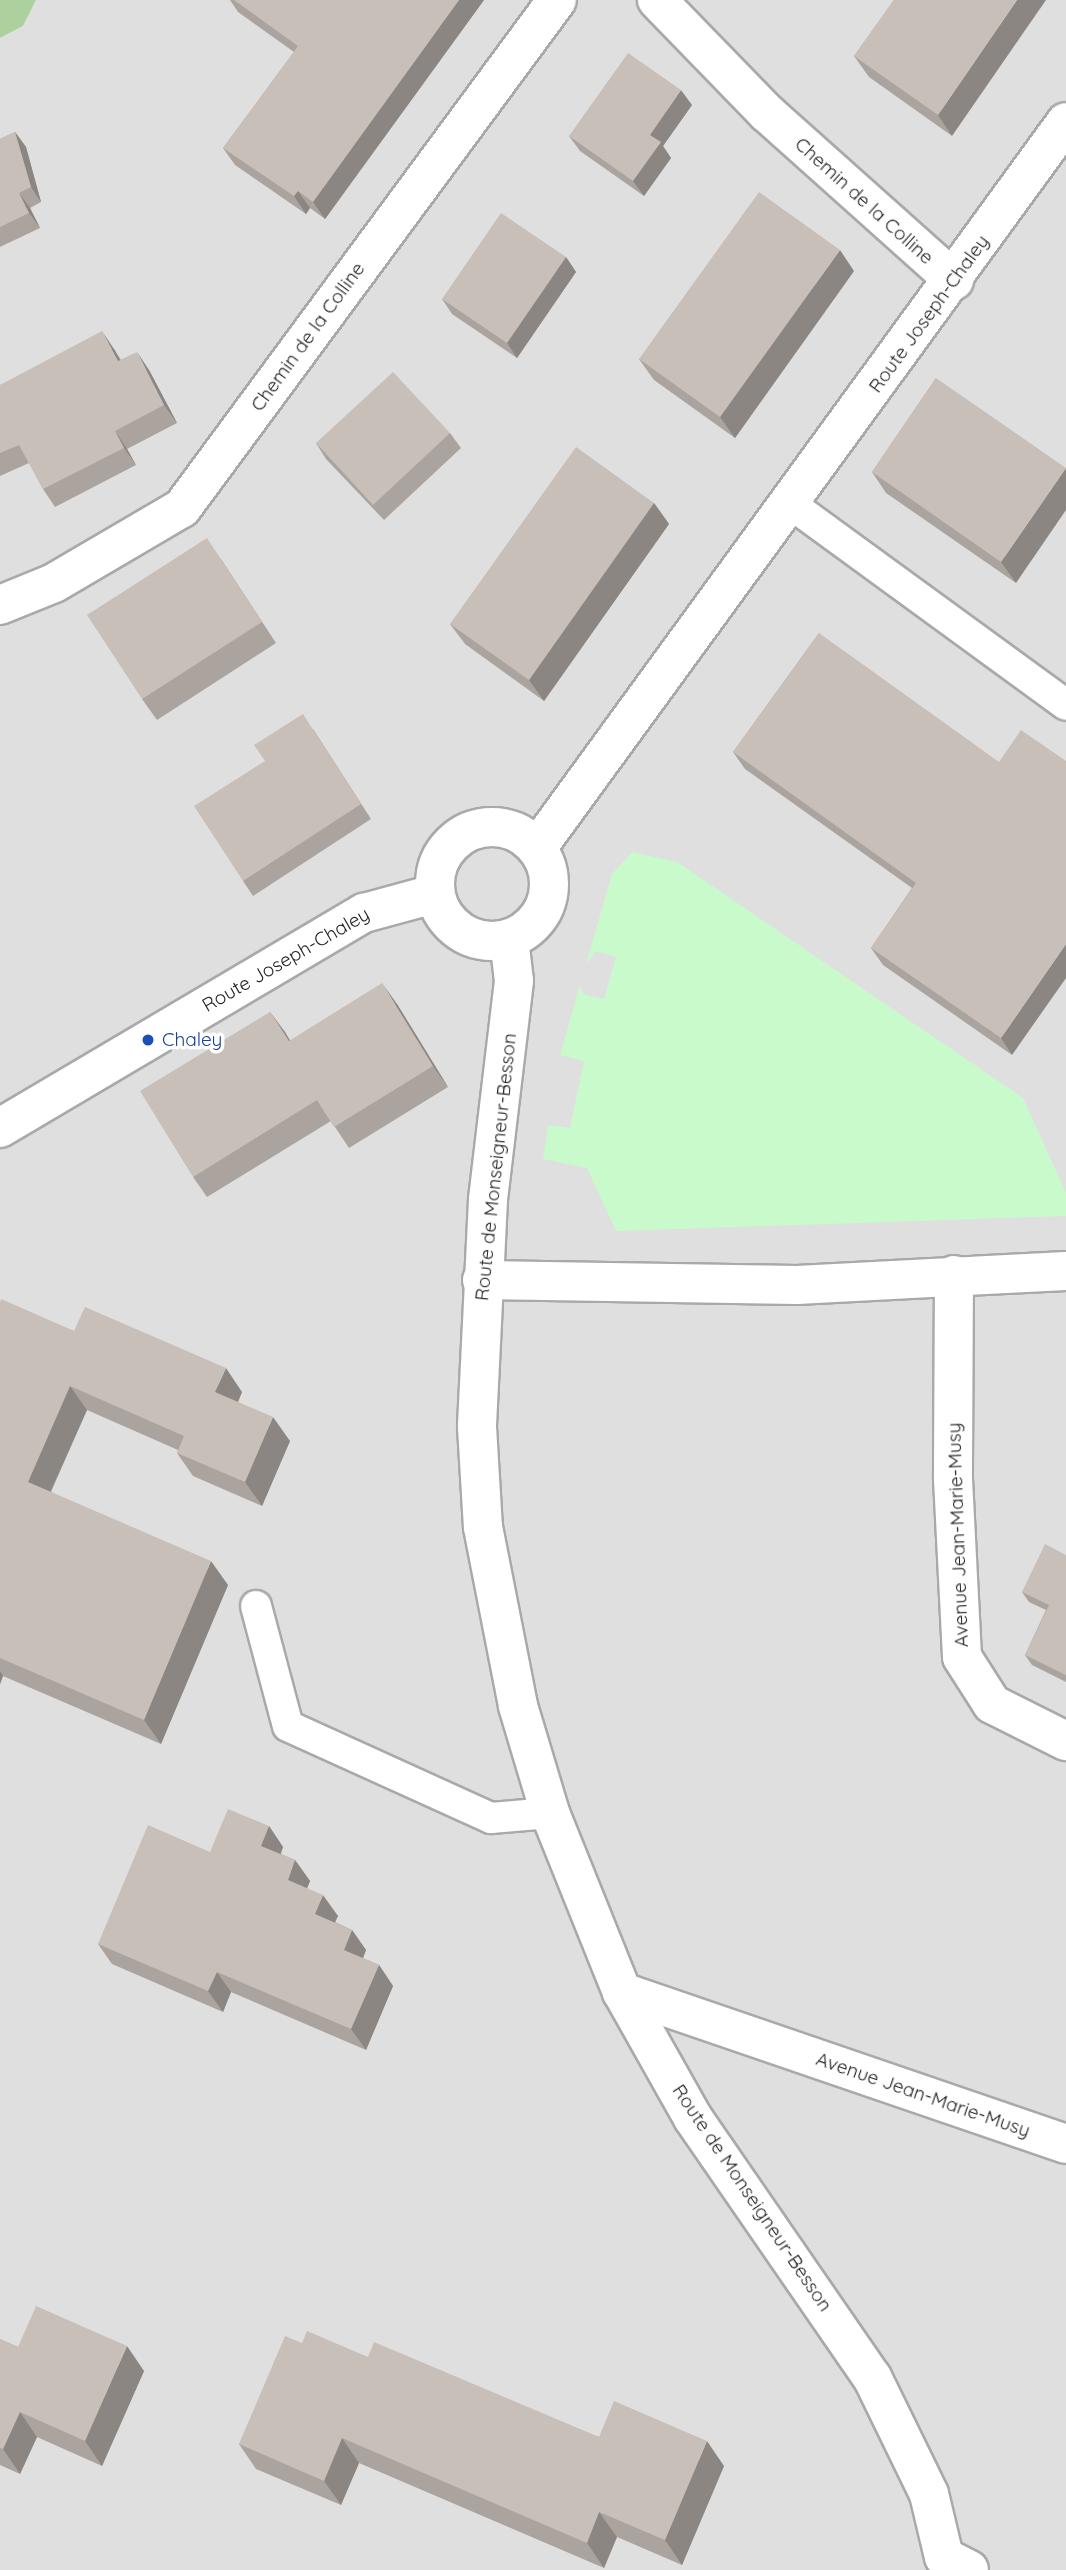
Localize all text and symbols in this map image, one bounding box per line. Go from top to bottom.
street label: Chemin de la Colline [790,133,938,269]
street label: Route Joseph-Chaley [864,231,994,397]
street label: Chemin de la Colline [246,258,370,416]
street label: Route Joseph-Chaley [198,903,374,1017]
place label: Chaley [162,1029,222,1051]
marker: Chaley [140,1032,156,1048]
street label: Route de Monseigneur-Besson [471,1032,521,1302]
street label: Avenue Jean-Marie-Musy [943,1422,973,1648]
street label: Avenue Jean-Marie-Musy [813,2048,1033,2142]
street label: Route de Monseigneur-Besson [667,2080,837,2316]

